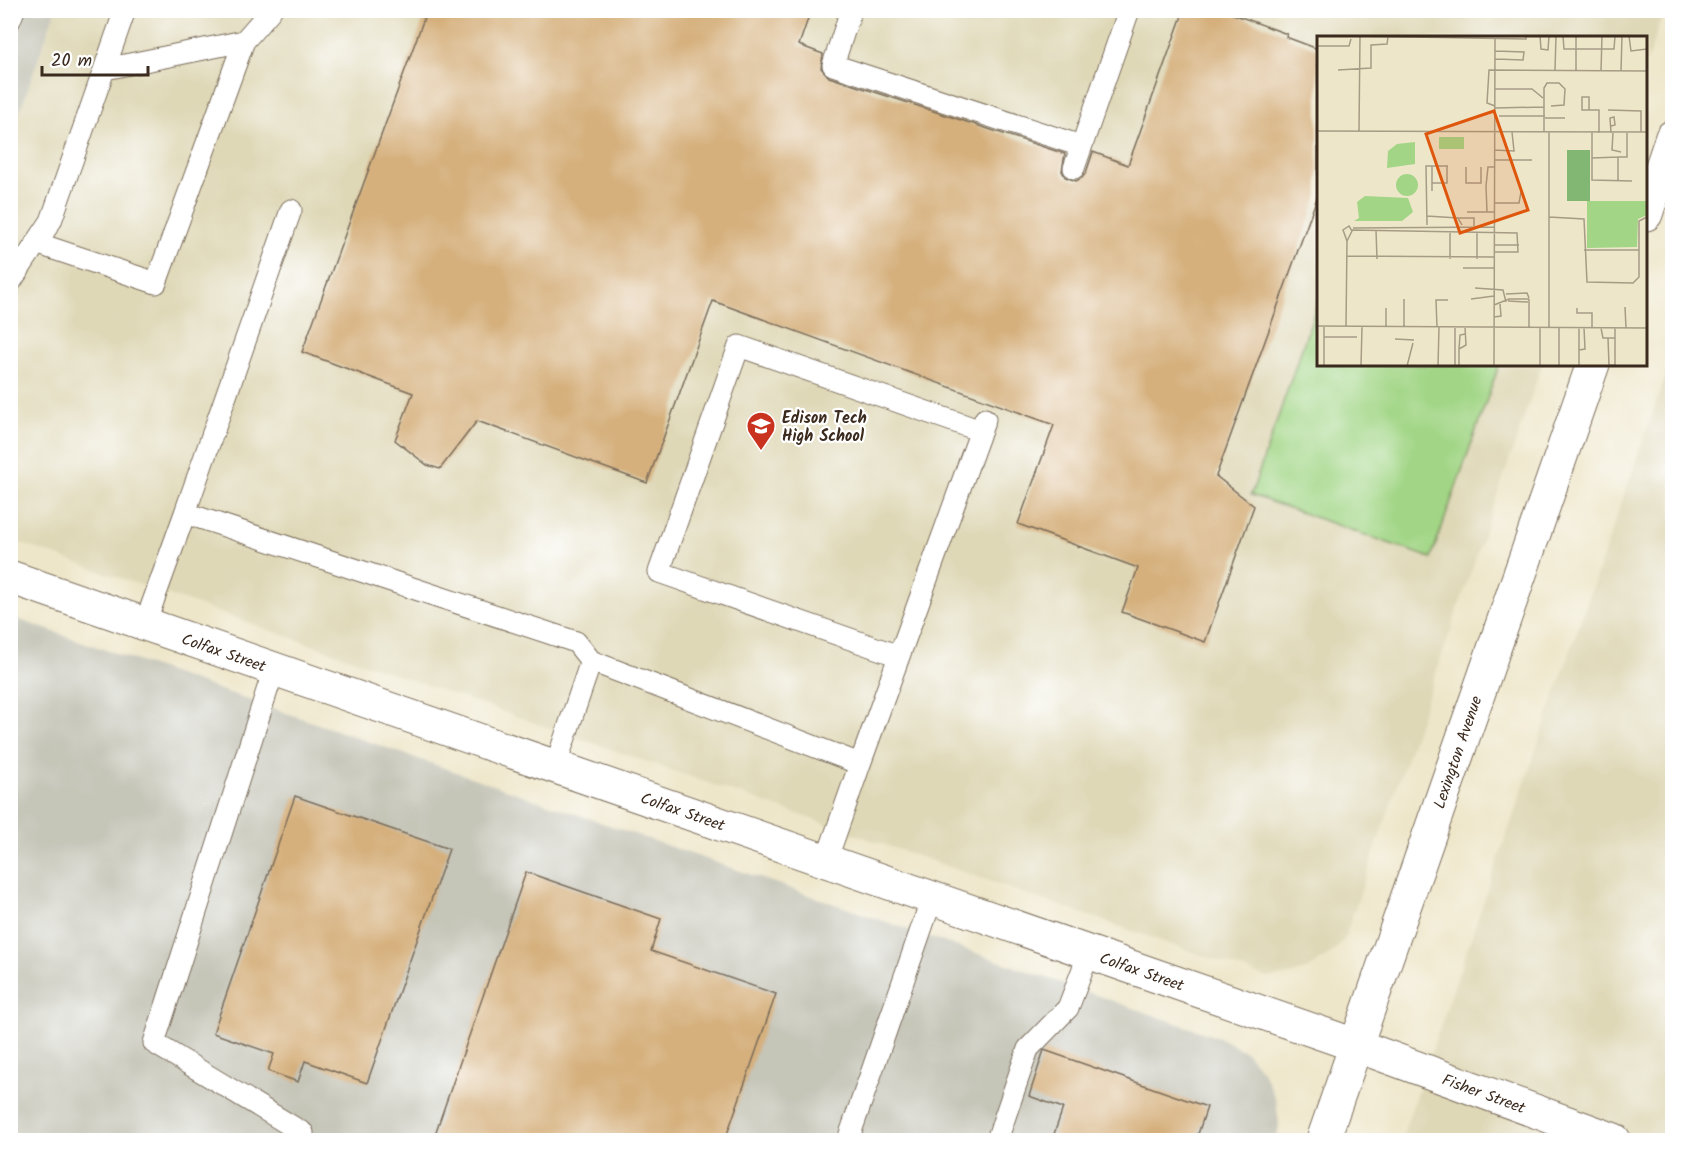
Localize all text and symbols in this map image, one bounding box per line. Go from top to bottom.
inset map [1317,36,1647,366]
scale bar [42,39,148,77]
text: 20 m [51,47,92,76]
place label: Edison Tech High School [782,406,867,449]
school or university icon: Edison Tech High School [745,410,777,452]
street label: Colfax Street [178,627,270,680]
street label: Lexington Avenue [1427,693,1489,812]
street label: Colfax Street [637,786,729,839]
street label: Colfax Street [1096,946,1188,999]
street label: Fisher Street [1438,1068,1529,1121]

